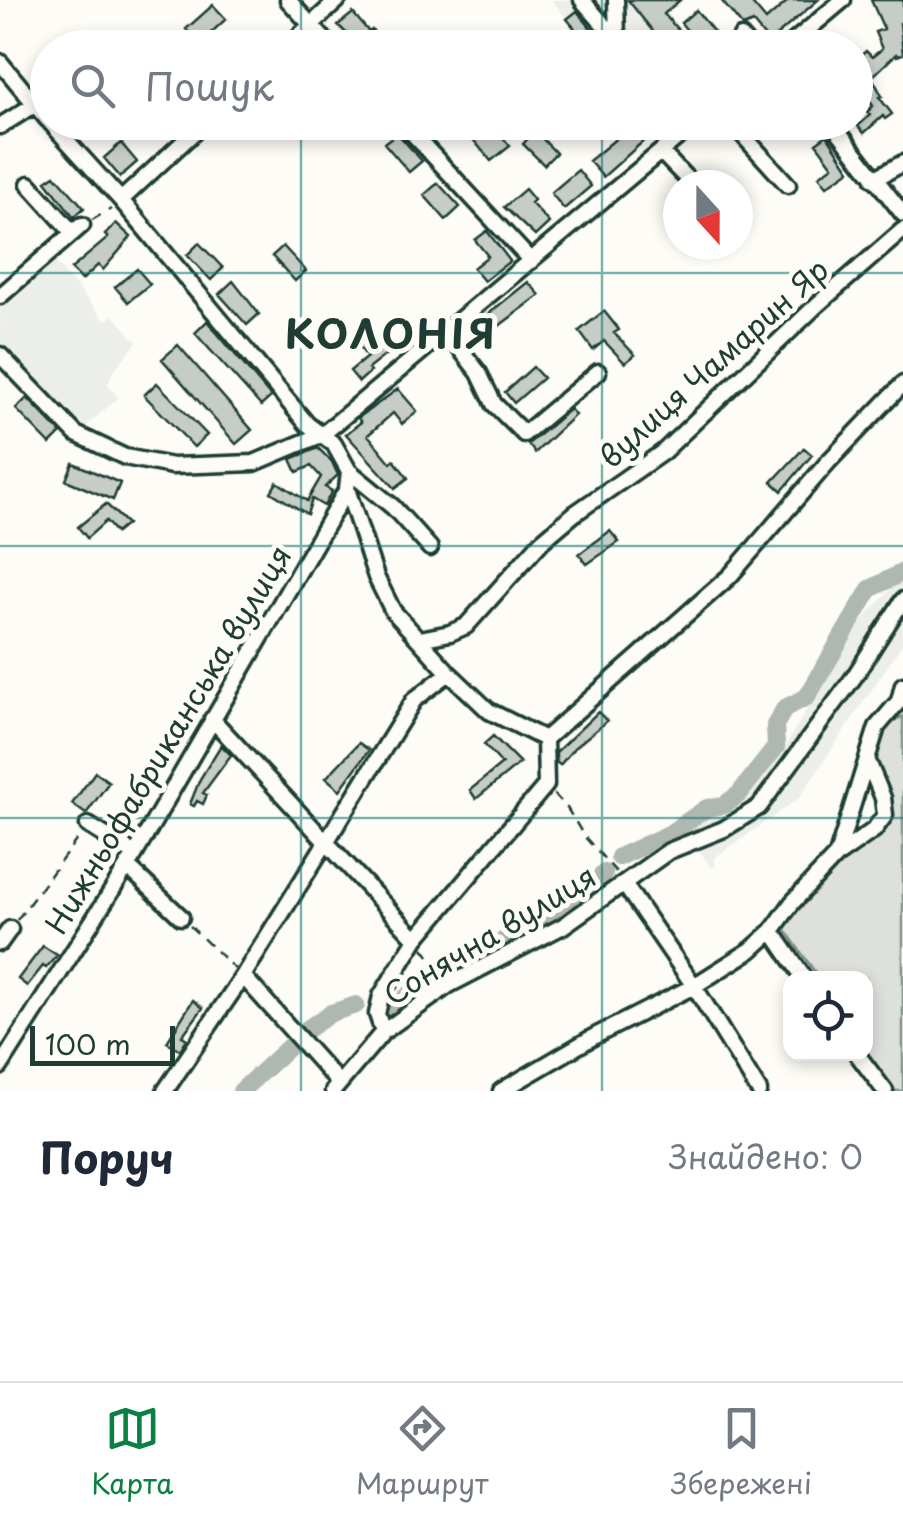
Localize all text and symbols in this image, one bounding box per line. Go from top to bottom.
search box [30,30,873,140]
text: Пошук [145,57,274,114]
icon: search [65,58,120,113]
north arrow [663,170,753,260]
street label: вулиця Чамарин Яр [588,247,838,477]
district label: КОЛОНІЯ [285,302,497,363]
street label: Нижньофабриканська вулиця [33,536,301,942]
street label: Сонячна вулиця [374,853,604,1015]
map controls [783,971,873,1061]
button: locate [783,971,873,1061]
scale bar [30,1021,175,1066]
text: 100 m [45,1022,131,1065]
text: Поруч [40,1125,174,1188]
text: Знайдено: 0 [669,1132,863,1180]
tab: Карта [91,1401,173,1504]
tab: Маршрут [356,1401,488,1504]
tab: Збережені [671,1401,812,1504]

